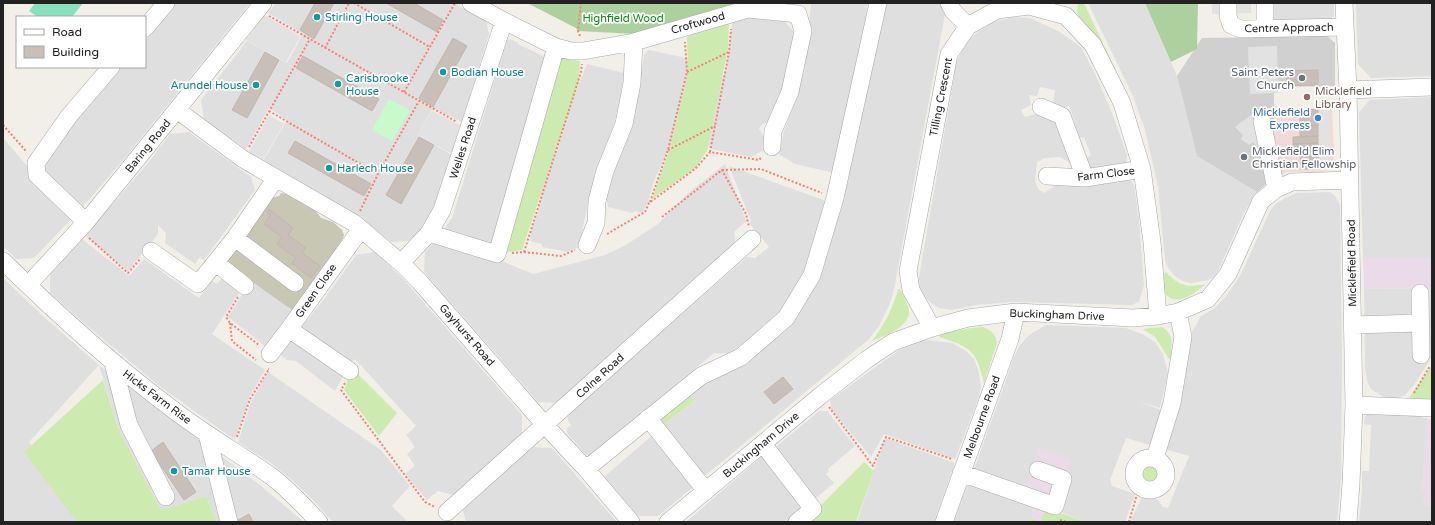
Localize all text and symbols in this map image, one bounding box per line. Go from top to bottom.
street label: Croftwood [670,9,726,37]
place label: Stirling House [325,11,398,24]
marker: Stirling House [312,12,322,22]
park label: Highfield Wood [582,12,664,25]
legend [16,16,146,68]
street label: Centre Approach [1244,21,1334,35]
text: Road [52,25,82,39]
text: Building [52,45,99,59]
street label: Tilling Crescent [927,57,955,137]
place label: Bodian House [451,66,524,79]
place label: Saint Peters Church [1231,66,1294,92]
marker: Bodian House [438,67,448,77]
place label: Carisbrooke House [346,72,409,98]
marker: Saint Peters Church [1297,73,1307,83]
place label: Arundel House [170,79,248,92]
marker: Carisbrooke House [333,79,343,89]
marker: Arundel House [251,80,261,90]
place label: Micklefield Library [1315,85,1372,111]
marker: Micklefield Library [1302,92,1312,102]
place label: Micklefield Express [1253,106,1310,132]
marker: Micklefield Express [1313,113,1323,123]
street label: Welles Road [447,115,479,181]
street label: Baring Road [123,117,174,175]
place label: Micklefield Elim Christian Fellowship [1252,145,1356,171]
marker: Micklefield Elim Christian Fellowship [1239,152,1249,162]
place label: Harlech House [337,162,413,175]
marker: Harlech House [324,163,334,173]
street label: Farm Close [1077,164,1135,184]
street label: Micklefield Road [1345,219,1359,307]
street label: Green Close [293,261,339,321]
street label: Gayhurst Road [437,301,497,369]
street label: Buckingham Drive [1009,307,1105,323]
street label: Colne Road [573,351,627,401]
street label: Hicks Farm Rise [120,367,194,427]
street label: Melbourne Road [961,374,1003,460]
street label: Buckingham Drive [720,409,802,481]
place label: Tamar House [182,465,250,478]
marker: Tamar House [169,466,179,476]

